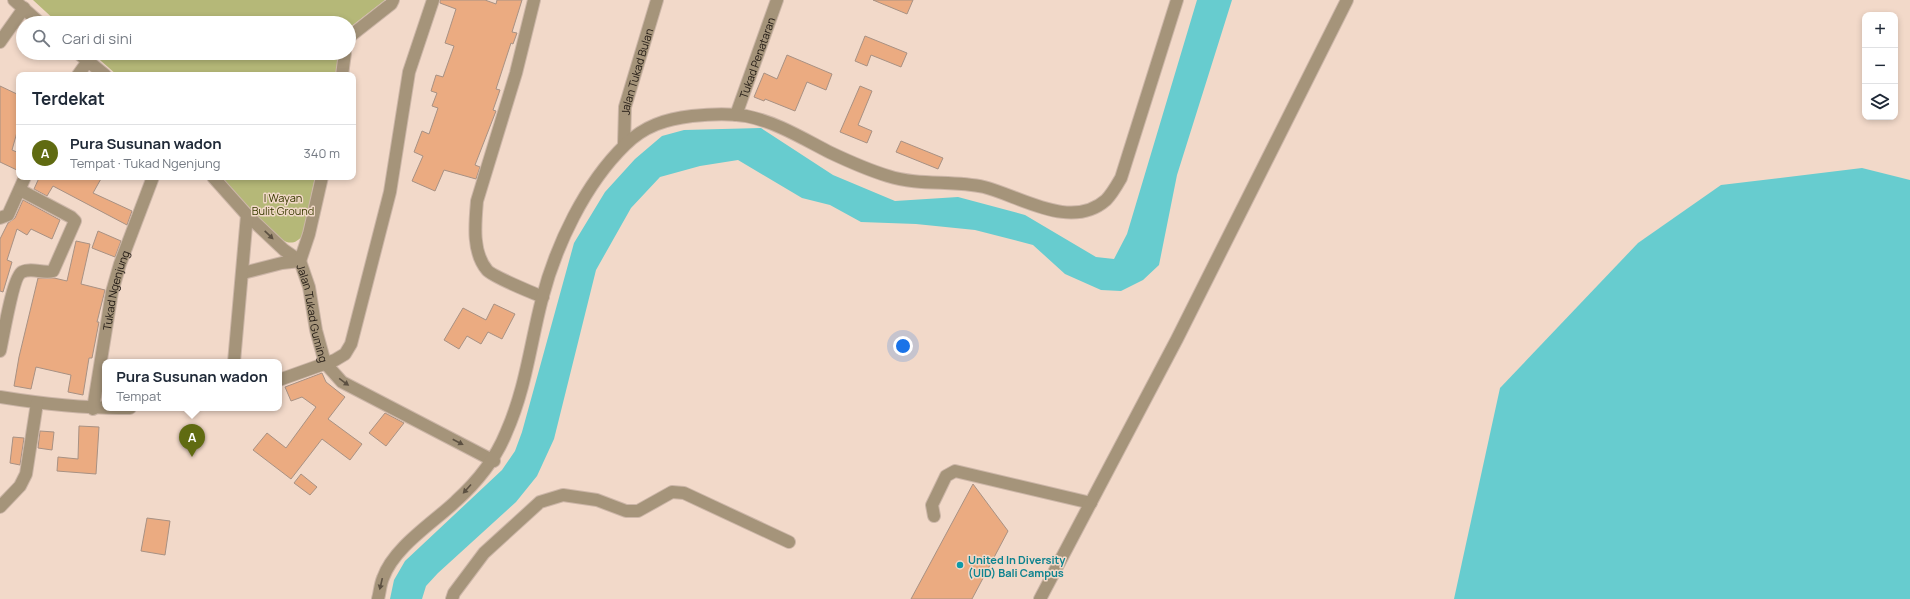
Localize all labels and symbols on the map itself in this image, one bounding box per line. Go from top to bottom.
street label: Tukad Penataran [735,15,778,100]
street label: Jalan Tukad Bulan [617,26,656,115]
park label: I Wayan Bulit Ground [252,190,314,218]
one-way arrow [264,231,274,240]
street label: Tukad Ngenjung [98,248,132,331]
street label: Jalan Tukad Guming [294,262,332,364]
your location [893,336,913,356]
one-way arrow [338,378,349,386]
pin: A [179,424,205,457]
one-way arrow [453,439,464,445]
one-way arrow [463,484,472,495]
place label: United In Diversity (UID) Bali Campus [968,552,1066,580]
marker: United In Diversity (UID) Bali Campus [955,560,965,570]
one-way arrow [378,578,384,591]

